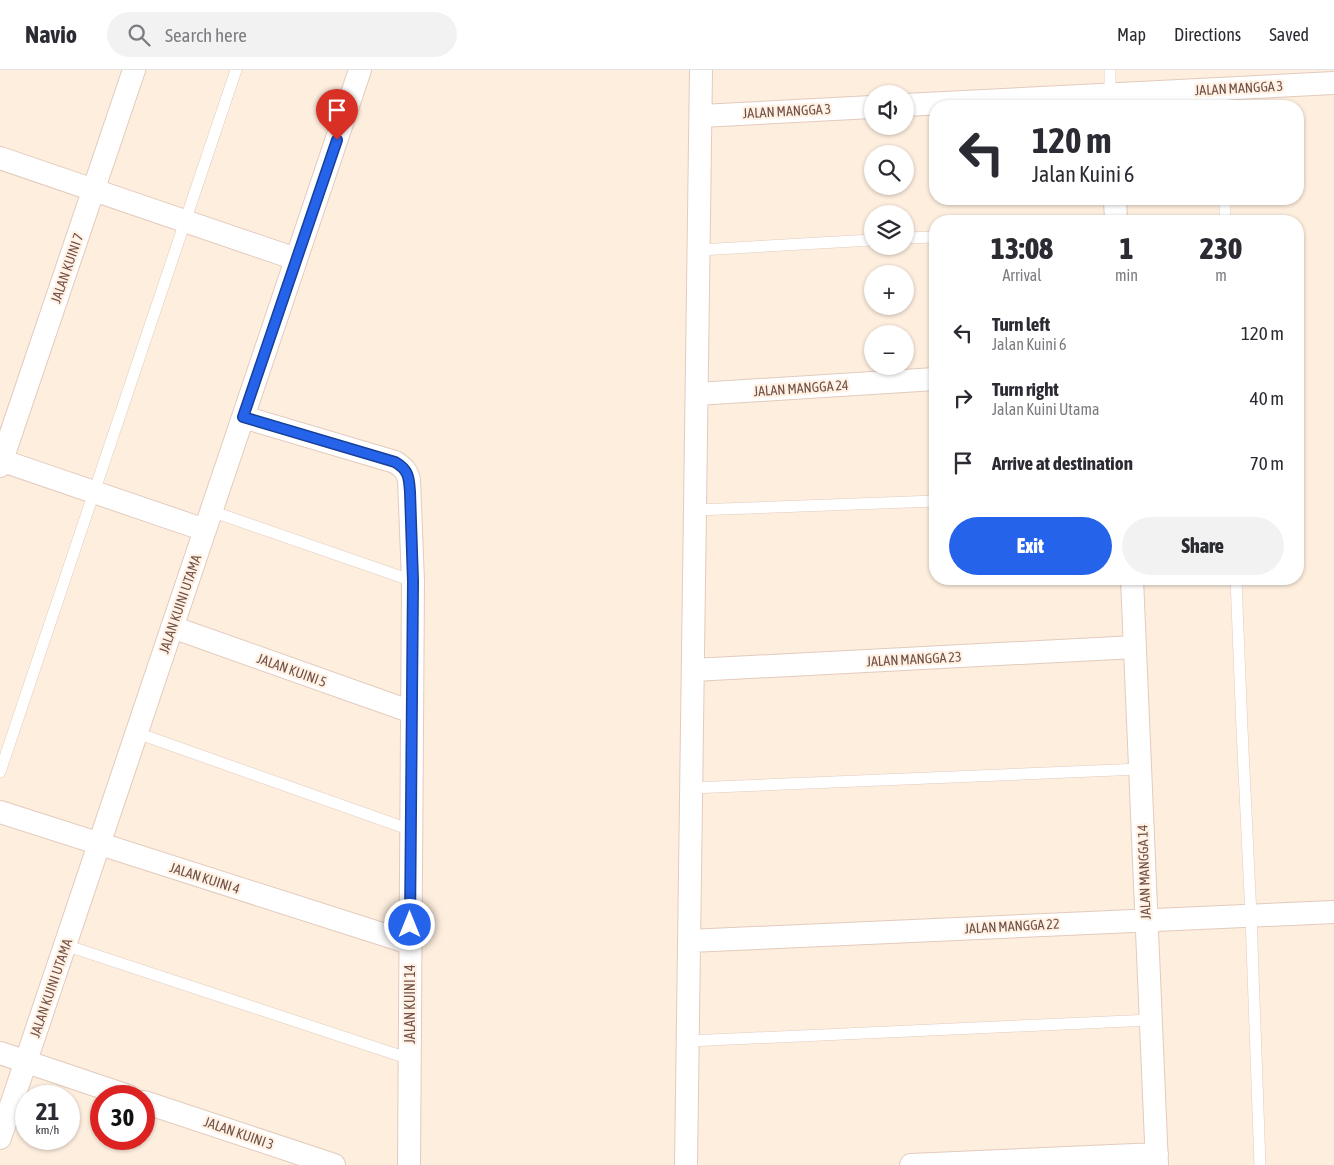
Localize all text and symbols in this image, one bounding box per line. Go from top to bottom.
search box [107,12,457,57]
text: Navio [25,21,77,48]
icon: search [125,21,153,49]
text: Search here [165,24,247,46]
text: Map [1117,24,1146,45]
text: Directions [1174,24,1241,45]
text: Saved [1269,24,1309,45]
street label: JALAN MANGGA 3 [1194,78,1284,98]
map controls [864,85,914,375]
button: sound [864,85,914,135]
pin [316,89,358,140]
icon: arrive [323,96,351,124]
street label: JALAN MANGGA 3 [742,101,832,121]
icon: left [949,120,1014,185]
text: 120 m [1032,120,1111,160]
button: search [864,145,914,195]
text: Jalan Kuini 6 [1032,161,1134,187]
button: layers [864,205,914,255]
street label: JALAN KUINI 7 [48,231,86,305]
text: 13:08 [991,231,1053,265]
text: 1 [1119,231,1134,265]
text: 230 [1200,231,1242,265]
button: + [864,265,914,315]
text: Arrival [1002,266,1042,284]
text: min [1115,266,1138,284]
text: m [1215,266,1227,284]
text: Turn left [992,313,1050,335]
icon: left [949,319,977,347]
text: 120 m [1241,322,1284,344]
button: − [864,325,914,375]
text: Jalan Kuini 6 [992,335,1066,353]
street label: JALAN MANGGA 24 [753,377,849,399]
text: Turn right [992,378,1059,400]
icon: right [949,384,977,412]
text: 40 m [1250,387,1284,409]
text: Jalan Kuini Utama [992,400,1099,418]
icon: arrive [949,449,977,477]
text: Arrive at destination [992,452,1133,474]
text: 70 m [1250,452,1284,474]
button: Exit [949,517,1112,575]
button: Share [1122,517,1284,575]
street label: JALAN KUINI UTAMA [156,552,204,655]
street label: JALAN MANGGA 23 [866,649,962,669]
street label: JALAN KUINI 5 [255,650,329,690]
street label: JALAN MANGGA 14 [1134,824,1154,920]
street label: JALAN KUINI 4 [168,859,242,897]
position arrow [383,898,435,950]
street label: JALAN MANGGA 22 [964,916,1060,936]
street label: JALAN KUINI UTAMA [27,936,75,1039]
street label: JALAN KUINI 14 [402,964,418,1044]
speed limit sign: 30 [90,1085,155,1150]
text: 21 [36,1097,59,1125]
street label: JALAN KUINI 3 [202,1114,276,1152]
text: km/h [36,1123,59,1137]

